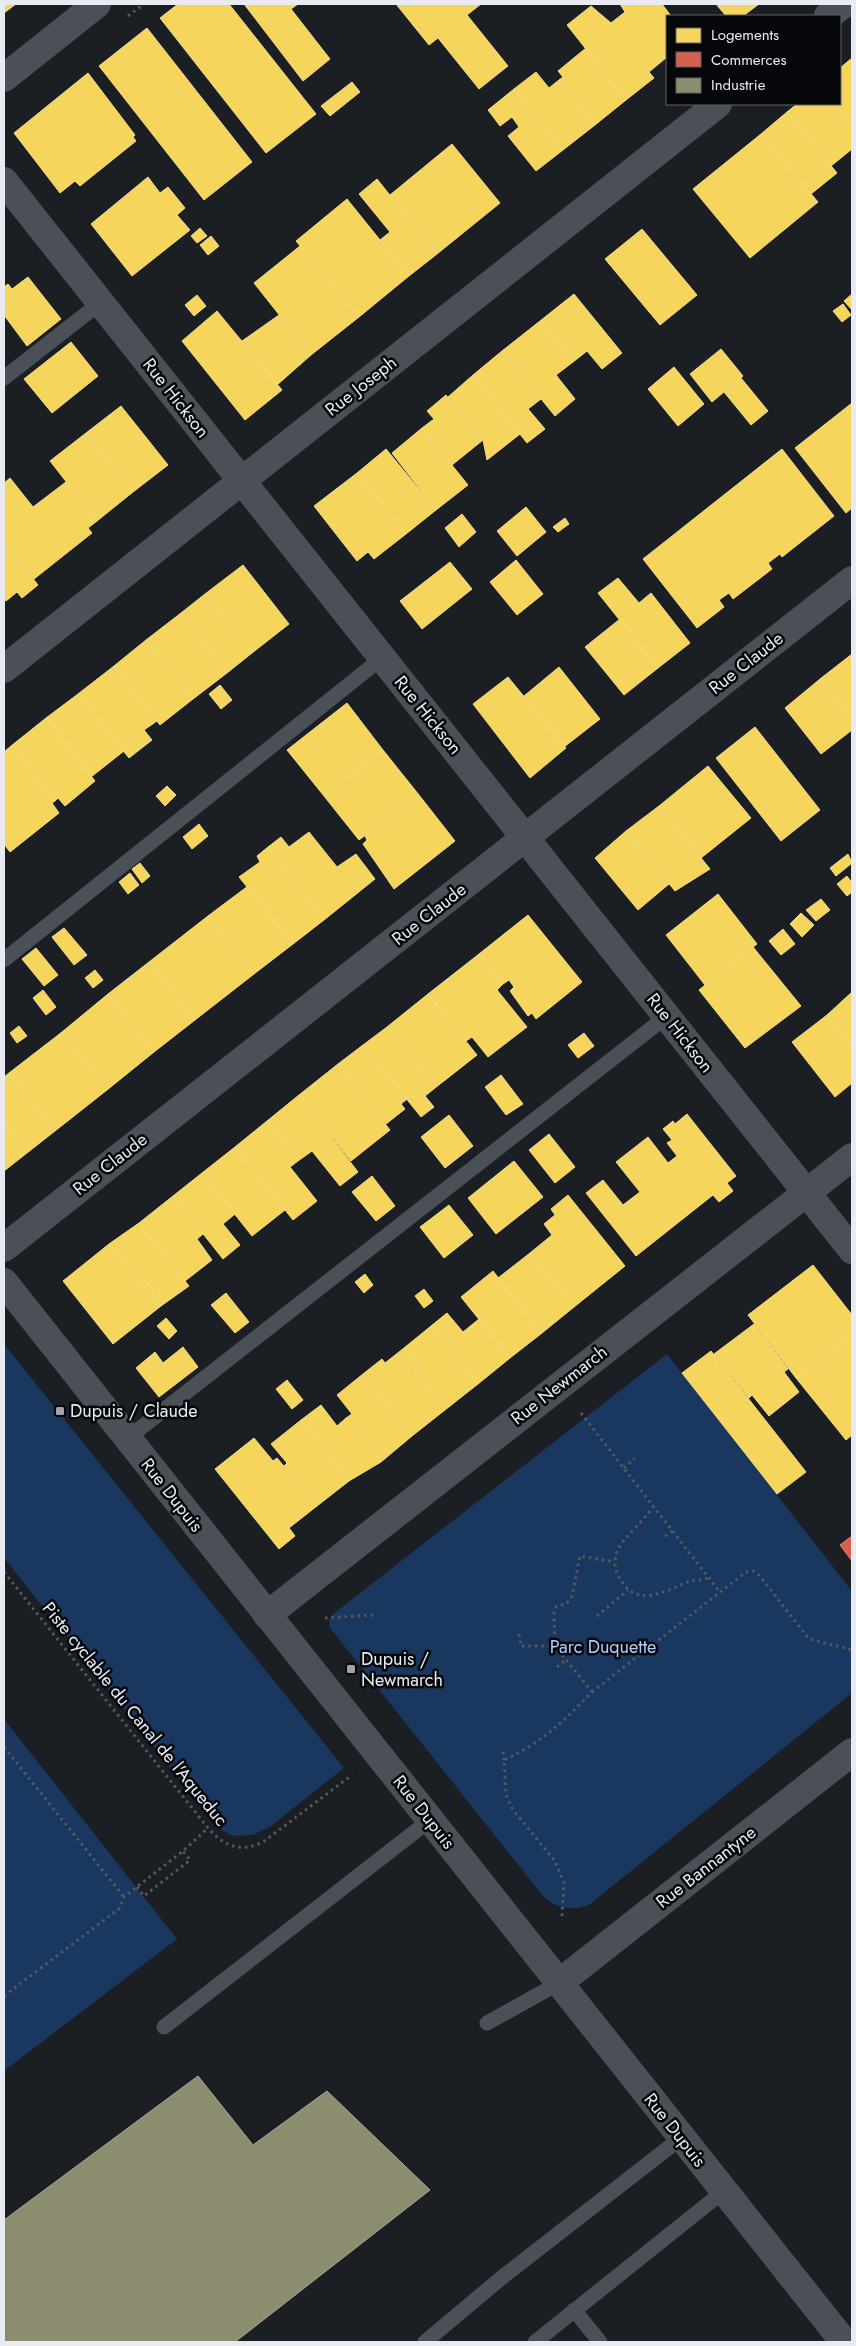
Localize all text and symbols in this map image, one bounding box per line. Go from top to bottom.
legend [666,15,841,105]
text: Logements [711,24,779,46]
text: Commerces [711,49,786,71]
text: Industrie [711,74,766,96]
street label: Rue Joseph [320,350,402,422]
street label: Rue Hickson [137,353,215,443]
street label: Rue Claude [703,626,789,700]
street label: Rue Hickson [388,670,468,760]
street label: Rue Claude [386,877,472,951]
street label: Rue Hickson [641,988,719,1078]
street label: Rue Claude [67,1127,153,1201]
street label: Rue Newmarch [505,1339,613,1431]
place label: Dupuis / Claude [70,1398,198,1424]
marker: Dupuis / Claude [54,1405,66,1417]
street label: Rue Dupuis [135,1453,209,1537]
street label: Piste cyclable du Canal de l'Aqueduc [36,1596,234,1832]
park label: Parc Duquette [550,1634,656,1660]
place label: Dupuis / Newmarch [361,1646,443,1693]
marker: Dupuis / Newmarch [345,1663,357,1675]
street label: Rue Dupuis [387,1770,461,1854]
street label: Rue Bannantyne [650,1820,762,1914]
street label: Rue Dupuis [638,2088,712,2172]

